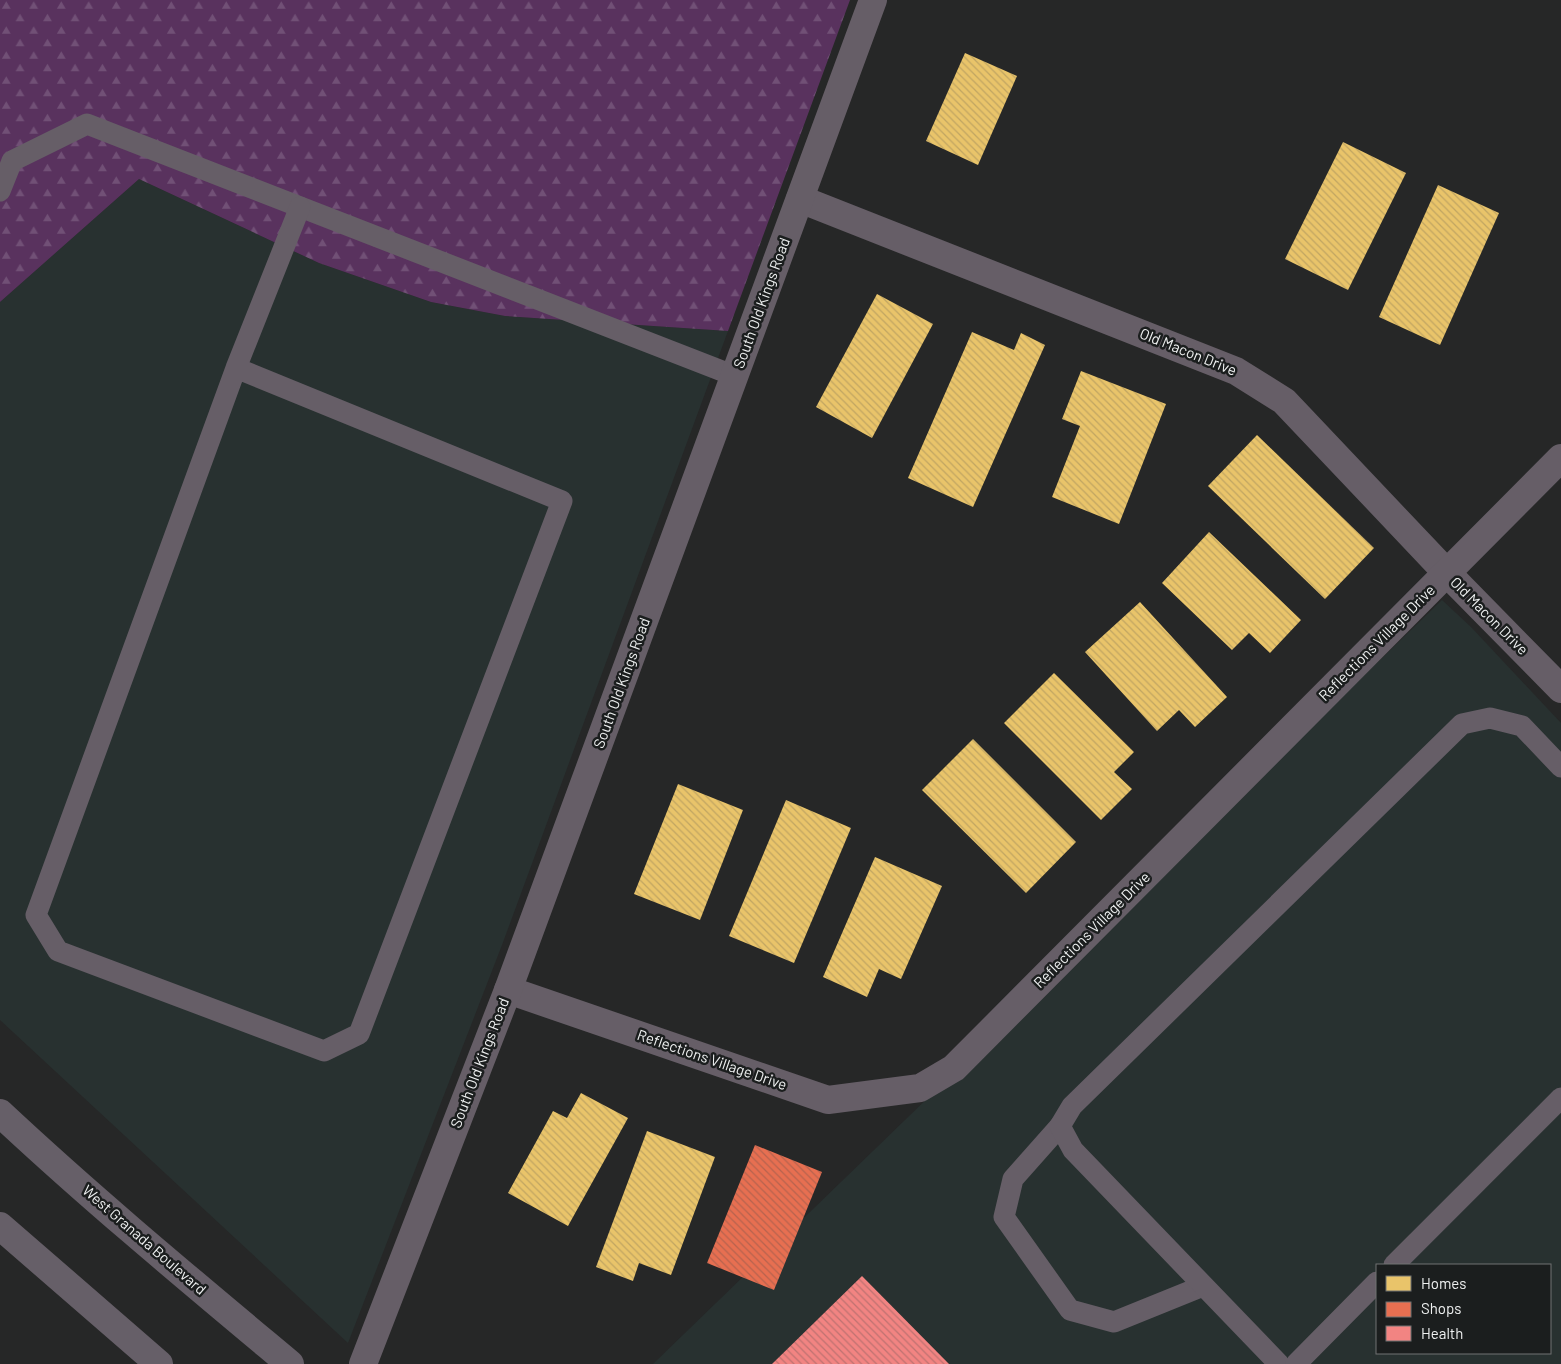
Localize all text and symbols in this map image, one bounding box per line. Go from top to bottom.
street label: South Old Kings Road [729,235,793,371]
street label: Old Macon Drive [1137,323,1239,379]
street label: Old Macon Drive [1447,573,1532,658]
street label: Reflections Village Drive [1314,580,1438,704]
street label: South Old Kings Road [589,615,653,751]
street label: Reflections Village Drive [1029,867,1153,991]
street label: South Old Kings Road [446,995,512,1130]
street label: Reflections Village Drive [635,1025,790,1093]
street label: West Granada Boulevard [79,1181,210,1298]
legend [1376,1264,1551,1354]
text: Homes [1421,1274,1466,1292]
text: Shops [1421,1299,1461,1317]
text: Health [1421,1324,1463,1342]

